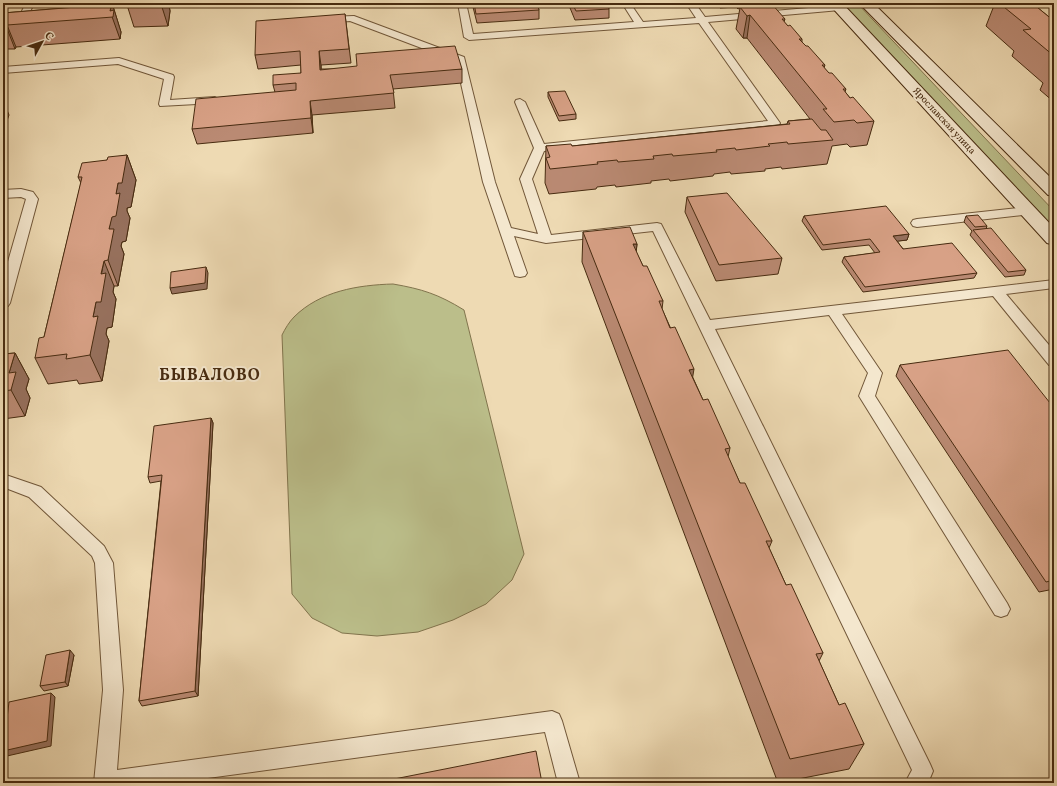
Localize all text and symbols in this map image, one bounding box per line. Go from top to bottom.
north arrow [22,22,62,62]
text: С [40,29,57,44]
street label: Ярославская улица [909,84,979,157]
district label: БЫВАЛОВО [159,365,261,387]

